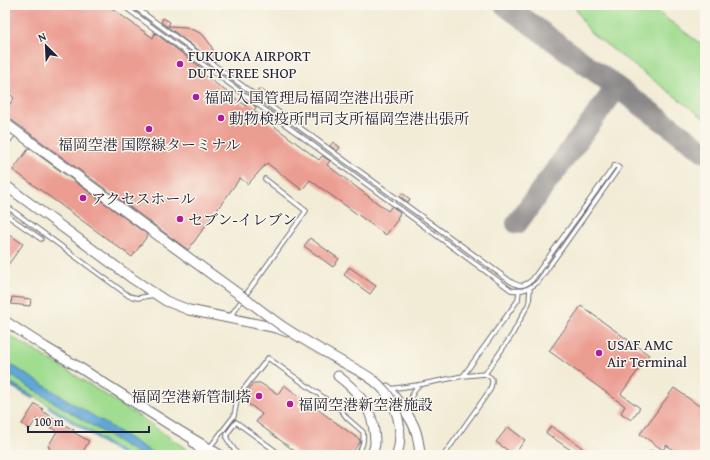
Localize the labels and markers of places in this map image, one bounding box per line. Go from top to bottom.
place label: FUKUOKA AIRPORT DUTY FREE SHOP [188,45,311,83]
marker: FUKUOKA AIRPORT DUTY FREE SHOP [175,59,185,69]
place label: 福岡入国管理局福岡空港出張所 [204,87,414,108]
marker: 福岡入国管理局福岡空港出張所 [191,92,201,102]
place label: 動物検疫所門司支所福岡空港出張所 [229,108,469,129]
marker: 動物検疫所門司支所福岡空港出張所 [216,113,226,123]
marker: 福岡空港 国際線ターミナル [144,124,154,134]
place label: 福岡空港 国際線ターミナル [58,134,240,155]
place label: アクセスホール [91,188,195,209]
marker: アクセスホール [78,193,88,203]
place label: セブン-イレブン [188,209,297,230]
marker: セブン-イレブン [175,214,185,224]
place label: USAF AMC Air Terminal [607,334,687,372]
marker: USAF AMC Air Terminal [594,348,604,358]
place label: 福岡空港新管制塔 [131,386,251,407]
marker: 福岡空港新管制塔 [254,391,264,401]
place label: 福岡空港新空港施設 [298,394,433,415]
marker: 福岡空港新空港施設 [285,399,295,409]

